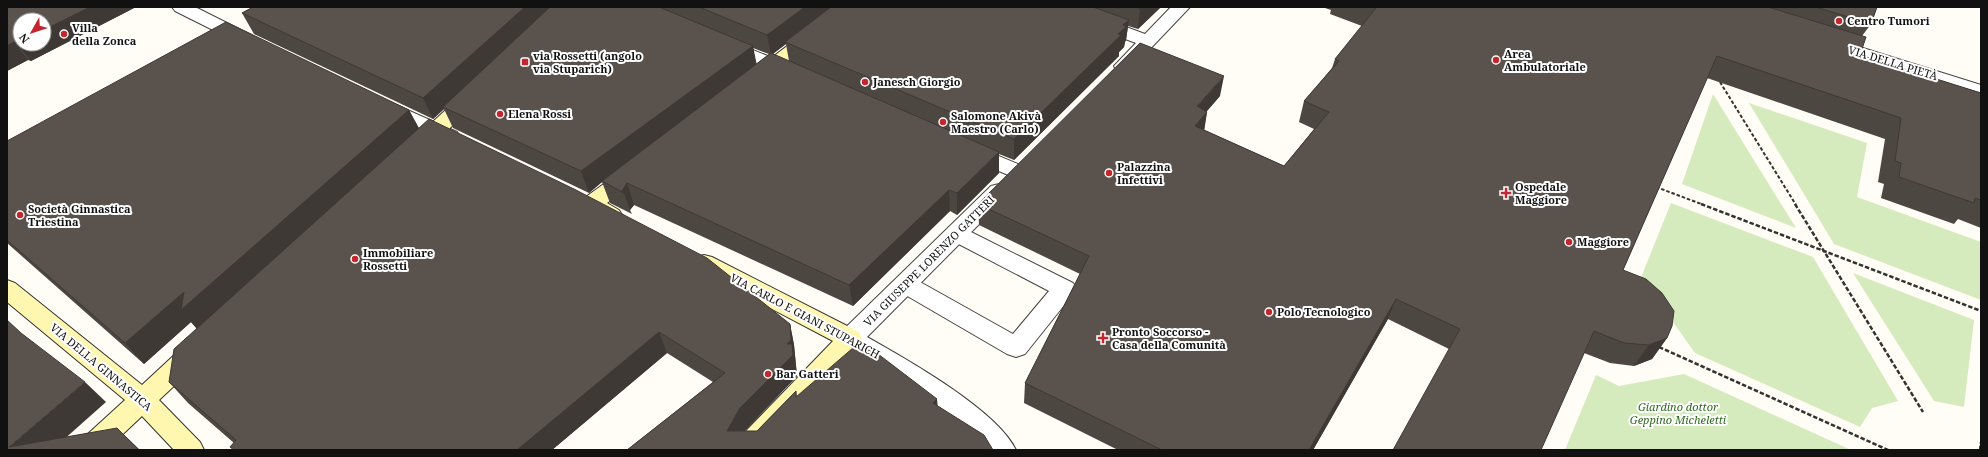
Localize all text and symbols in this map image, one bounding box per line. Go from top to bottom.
north arrow [12,12,52,52]
place label: Centro Tumori [1847,13,1930,28]
marker: Centro Tumori [1834,16,1844,26]
place label: Villa della Zonca [72,20,137,48]
marker: Villa della Zonca [59,29,69,39]
text: N [15,30,32,47]
street label: VIA DELLA PIETÀ [1847,42,1940,83]
place label: Area Ambulatoriale [1504,46,1586,74]
place label: via Rossetti (angolo via Stuparich) [533,48,642,76]
marker: Area Ambulatoriale [1491,55,1501,65]
marker: via Rossetti (angolo via Stuparich) [520,57,530,67]
place label: Janesch Giorgio [872,74,961,89]
marker: Janesch Giorgio [860,77,870,87]
place label: Elena Rossi [508,106,571,121]
place label: Salomone Akivà Maestro (Carlo) [951,108,1042,136]
marker: Elena Rossi [495,109,505,119]
marker: Salomone Akivà Maestro (Carlo) [938,117,948,127]
place label: Palazzina Infettivi [1117,159,1171,187]
marker: Palazzina Infettivi [1104,168,1114,178]
place label: Ospedale Maggiore [1515,179,1567,207]
marker: Ospedale Maggiore [1500,187,1512,199]
street label: VIA GIUSEPPE LORENZO GATTERI [860,192,997,329]
place label: Società Ginnastica Triestina [28,201,131,229]
marker: Società Ginnastica Triestina [15,210,25,220]
place label: Maggiore [1577,234,1629,249]
marker: Maggiore [1564,237,1574,247]
place label: Immobiliare Rossetti [363,245,433,273]
marker: Immobiliare Rossetti [350,254,360,264]
street label: VIA CARLO E GIANI STUPARICH [728,270,883,362]
place label: Polo Tecnologico [1277,304,1371,319]
marker: Polo Tecnologico [1264,307,1274,317]
street label: VIA DELLA GINNASTICA [47,319,156,414]
place label: Pronto Soccorso - Casa della Comunità [1112,324,1226,352]
marker: Pronto Soccorso - Casa della Comunità [1097,332,1109,344]
place label: Bar Gatteri [776,366,839,381]
marker: Bar Gatteri [763,369,773,379]
park label: Giardino dottor Geppino Micheletti [1630,399,1727,427]

